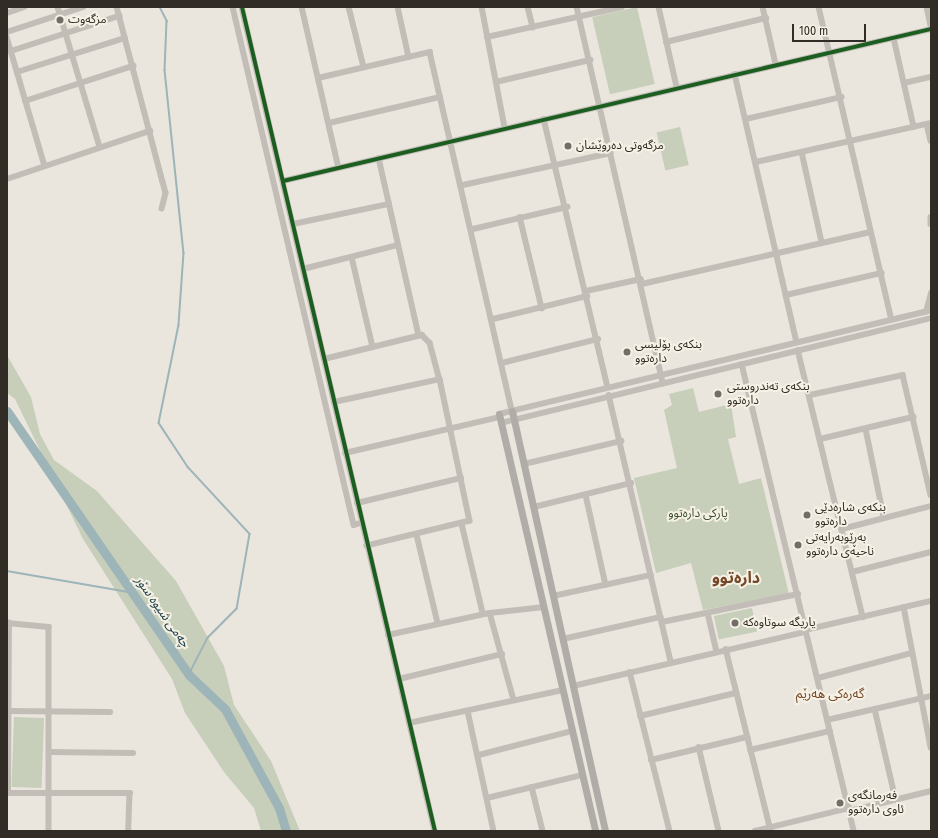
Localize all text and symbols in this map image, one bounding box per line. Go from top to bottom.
place label: مزگەوت [68,13,107,27]
marker: مزگەوت [55,15,65,25]
scale bar [794,16,868,42]
text: 100 m [799,24,828,38]
place label: مزگەوتی دەروێشان [576,139,664,153]
marker: مزگەوتی دەروێشان [563,141,573,151]
place label: بنکەی پۆلیسی دارەتوو [635,338,702,366]
marker: بنکەی پۆلیسی دارەتوو [622,347,632,357]
place label: بنکەی تەندروستی دارەتوو [727,380,810,408]
marker: بنکەی تەندروستی دارەتوو [712,388,724,400]
place label: بنکەی شارەدێی دارەتوو [815,501,886,529]
park label: پارکی دارەتوو [668,507,728,521]
marker: بنکەی شارەدێی دارەتوو [802,510,812,520]
place label: بەڕێوبەرایەتی ناحیەی دارەتوو [806,531,874,559]
marker: بەڕێوبەرایەتی ناحیەی دارەتوو [793,540,803,550]
district label: دارەتوو [712,568,760,588]
water label: چەمی شیوە سۆر [132,573,192,651]
place label: یاریگە سوتاوەکە [743,616,816,630]
marker: یاریگە سوتاوەکە [730,618,740,628]
district label: گەرەکی هەرێم [796,686,864,702]
place label: فەرمانگەی ئاوی دارەتوو [848,789,904,817]
marker: فەرمانگەی ئاوی دارەتوو [835,798,845,808]

